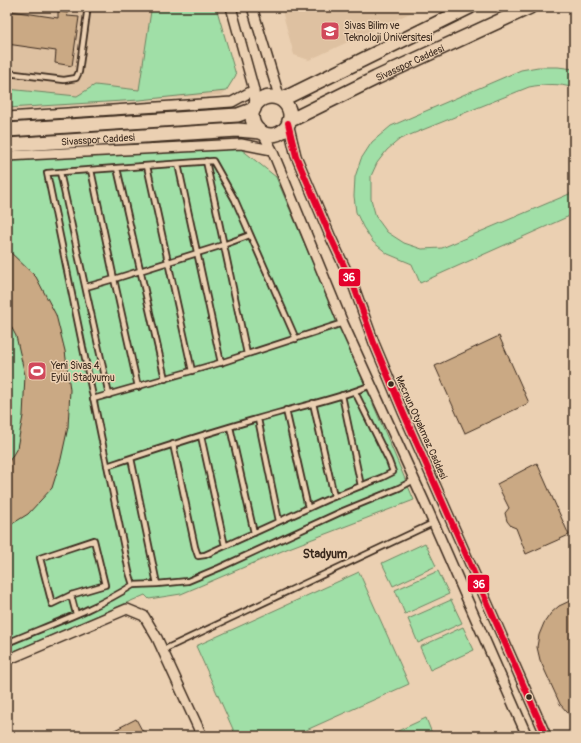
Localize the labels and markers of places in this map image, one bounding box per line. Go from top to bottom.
school or university icon: Sivas Bilim ve Teknoloji Üniversitesi [319,20,341,42]
place label: Sivas Bilim ve Teknoloji Üniversitesi [344,20,432,44]
sports icon: Yeni Sivas 4 Eylül Stadyumu [26,360,48,382]
place label: Yeni Sivas 4 Eylül Stadyumu [50,360,115,384]
unlabelled marker [386,379,396,389]
unlabelled marker [524,692,534,702]

